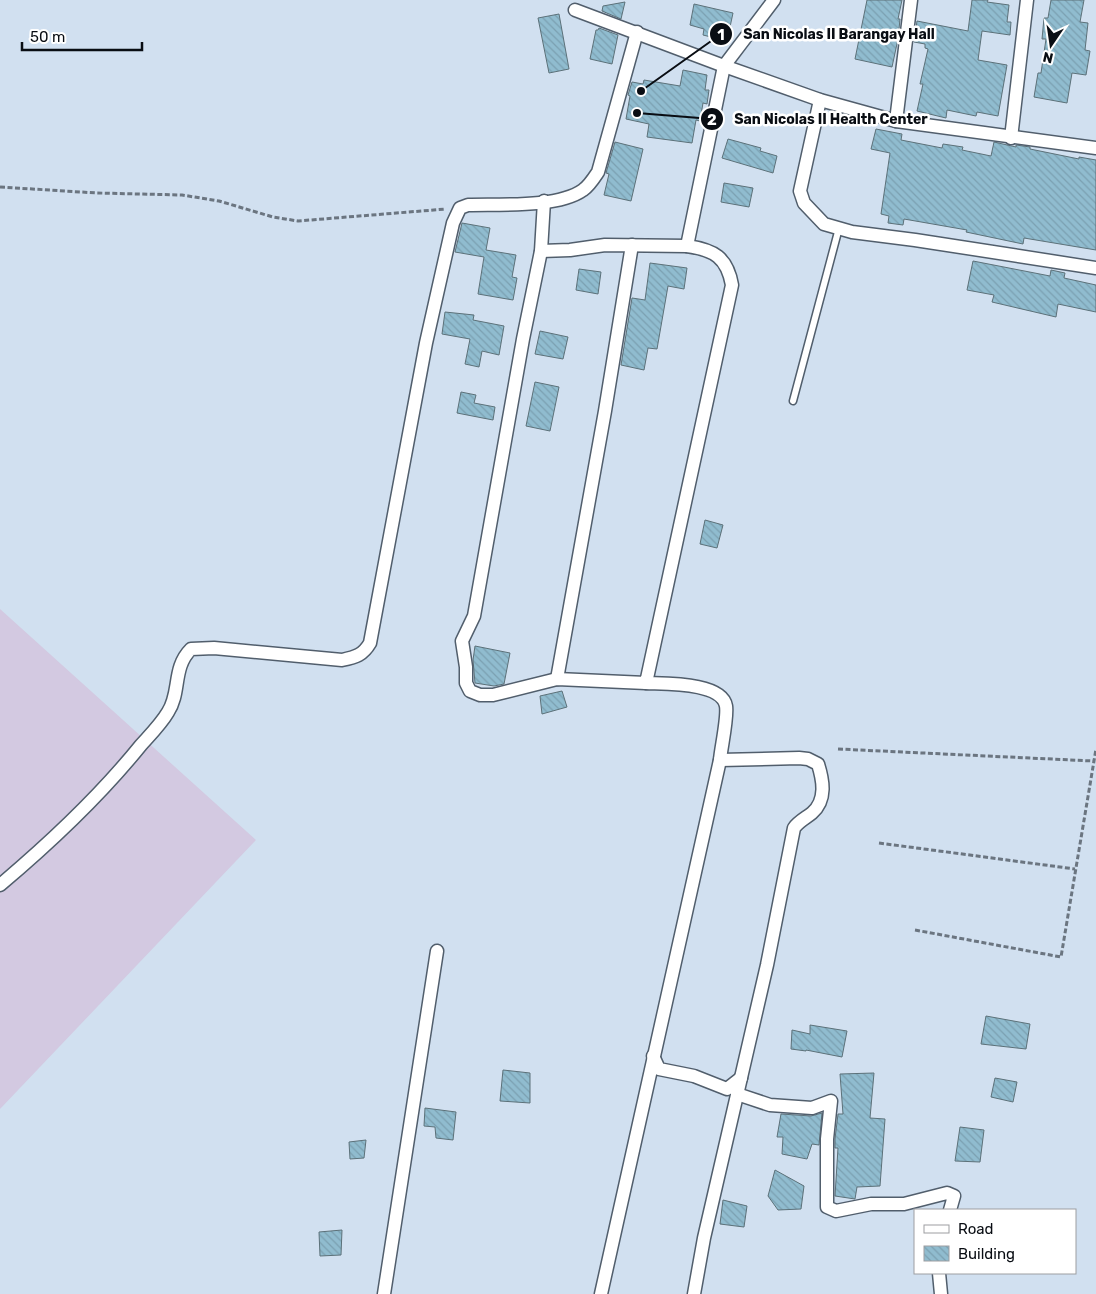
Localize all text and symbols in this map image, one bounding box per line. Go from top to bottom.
scale bar [22,20,142,52]
callout: San Nicolas II Barangay Hall [708,20,945,49]
north arrow [1026,20,1076,70]
text: 1 [717,26,725,44]
text: San Nicolas II Barangay Hall [743,26,935,43]
text: 50 m [30,28,65,46]
text: N [1041,48,1055,67]
callout: San Nicolas II Health Center [700,105,938,134]
text: 2 [707,111,717,129]
text: San Nicolas II Health Center [734,111,928,128]
legend [914,1209,1076,1274]
text: Road [958,1220,994,1238]
text: Building [958,1245,1015,1263]

